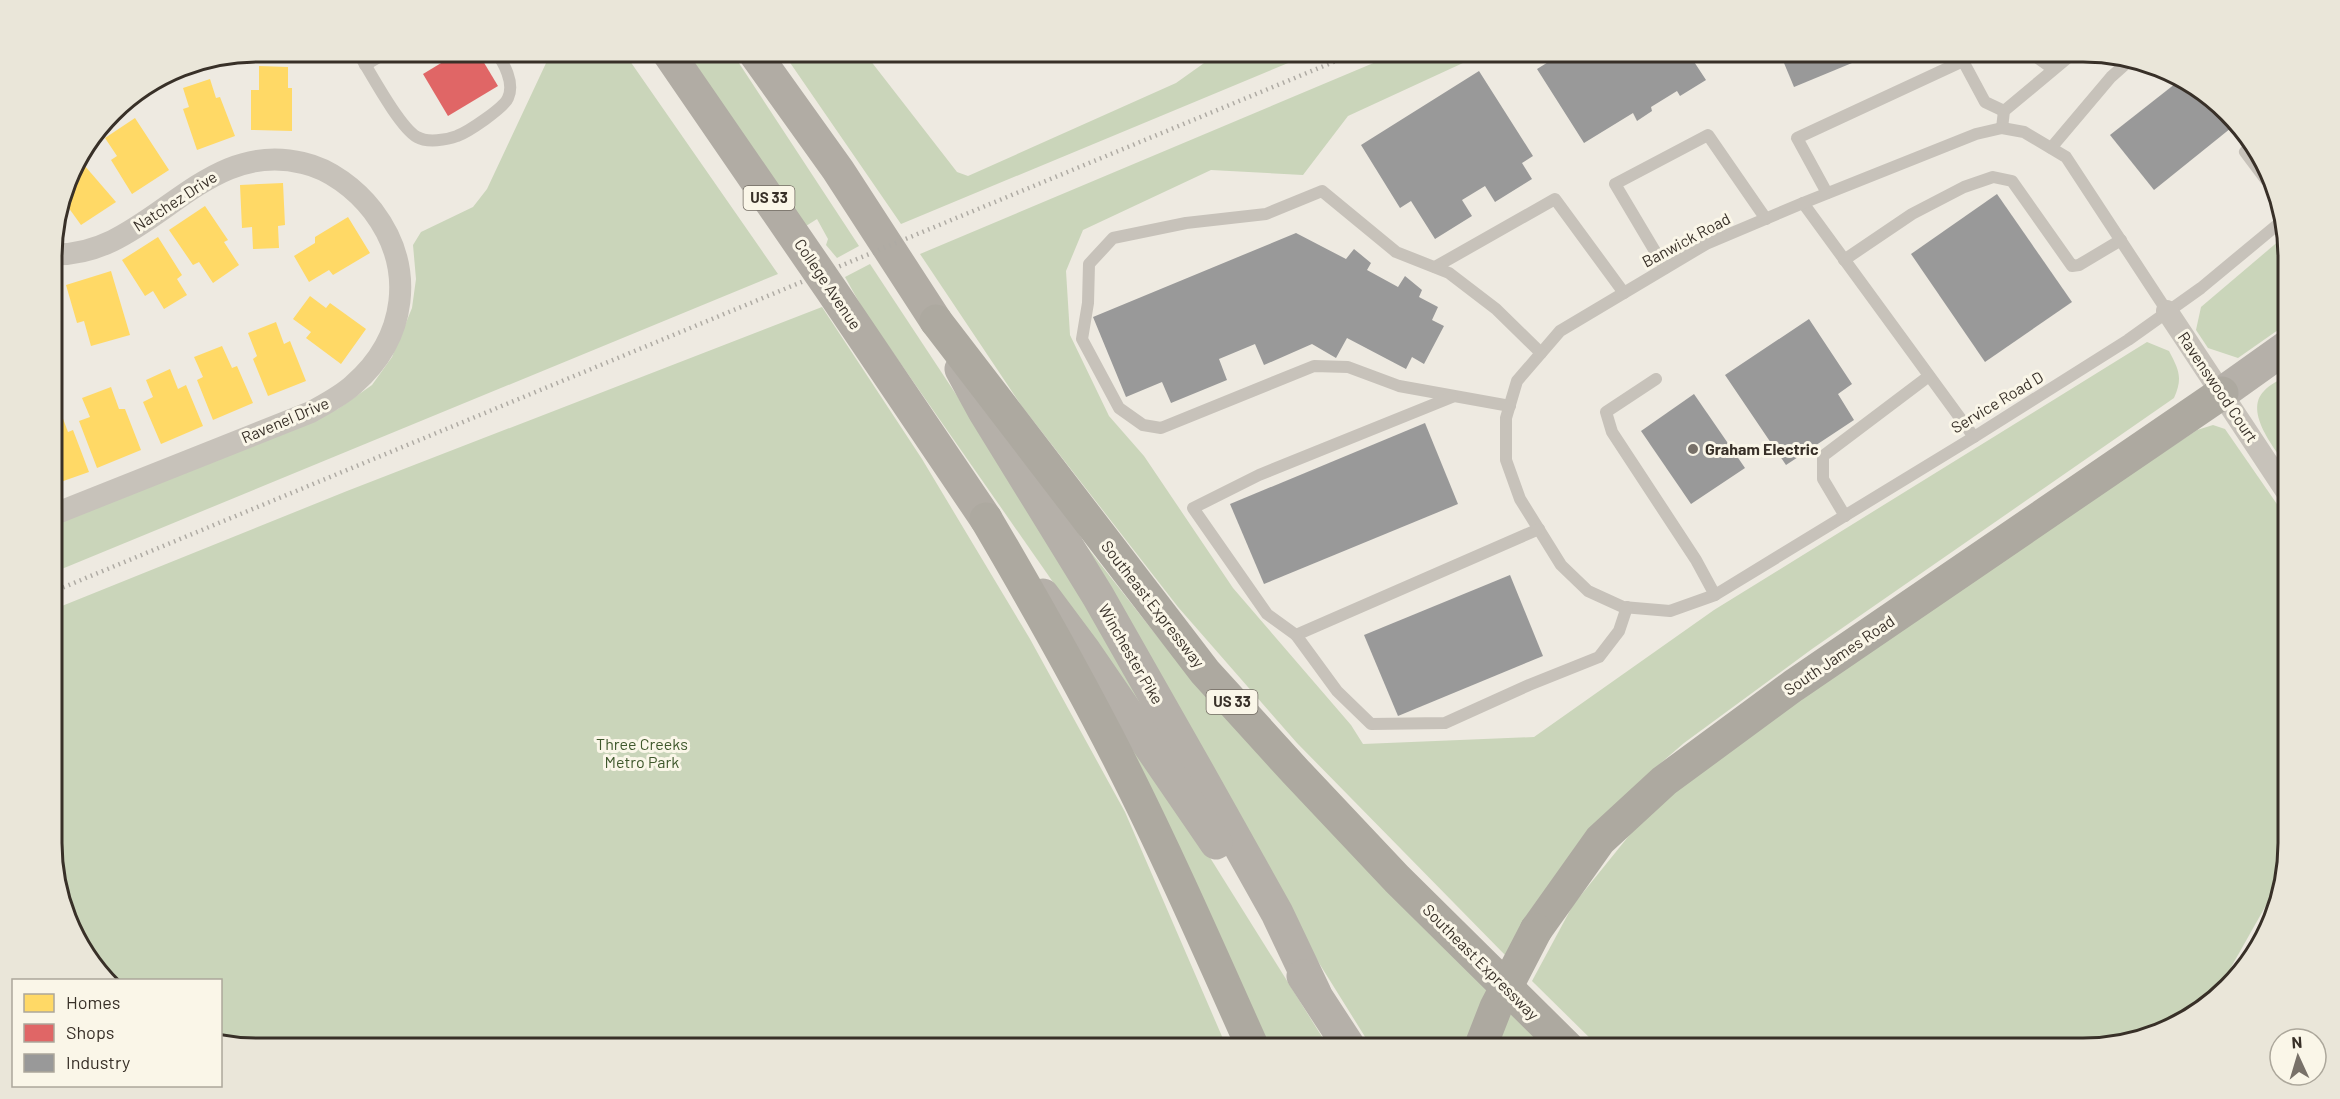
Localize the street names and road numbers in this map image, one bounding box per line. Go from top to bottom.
street label: Natchez Drive [129,167,220,235]
road number: US 33 [744,186,794,210]
street label: Banwick Road [1638,208,1733,271]
street label: College Avenue [791,235,866,333]
street label: Ravenswood Court [2174,328,2262,446]
street label: Service Road D [1947,367,2046,437]
street label: Ravenel Drive [238,393,331,447]
street label: Southeast Expressway [1098,536,1209,672]
street label: Winchester Pike [1095,600,1168,707]
street label: South James Road [1780,611,1898,699]
road number: US 33 [1206,690,1258,714]
street label: Southeast Expressway [1419,900,1544,1024]

